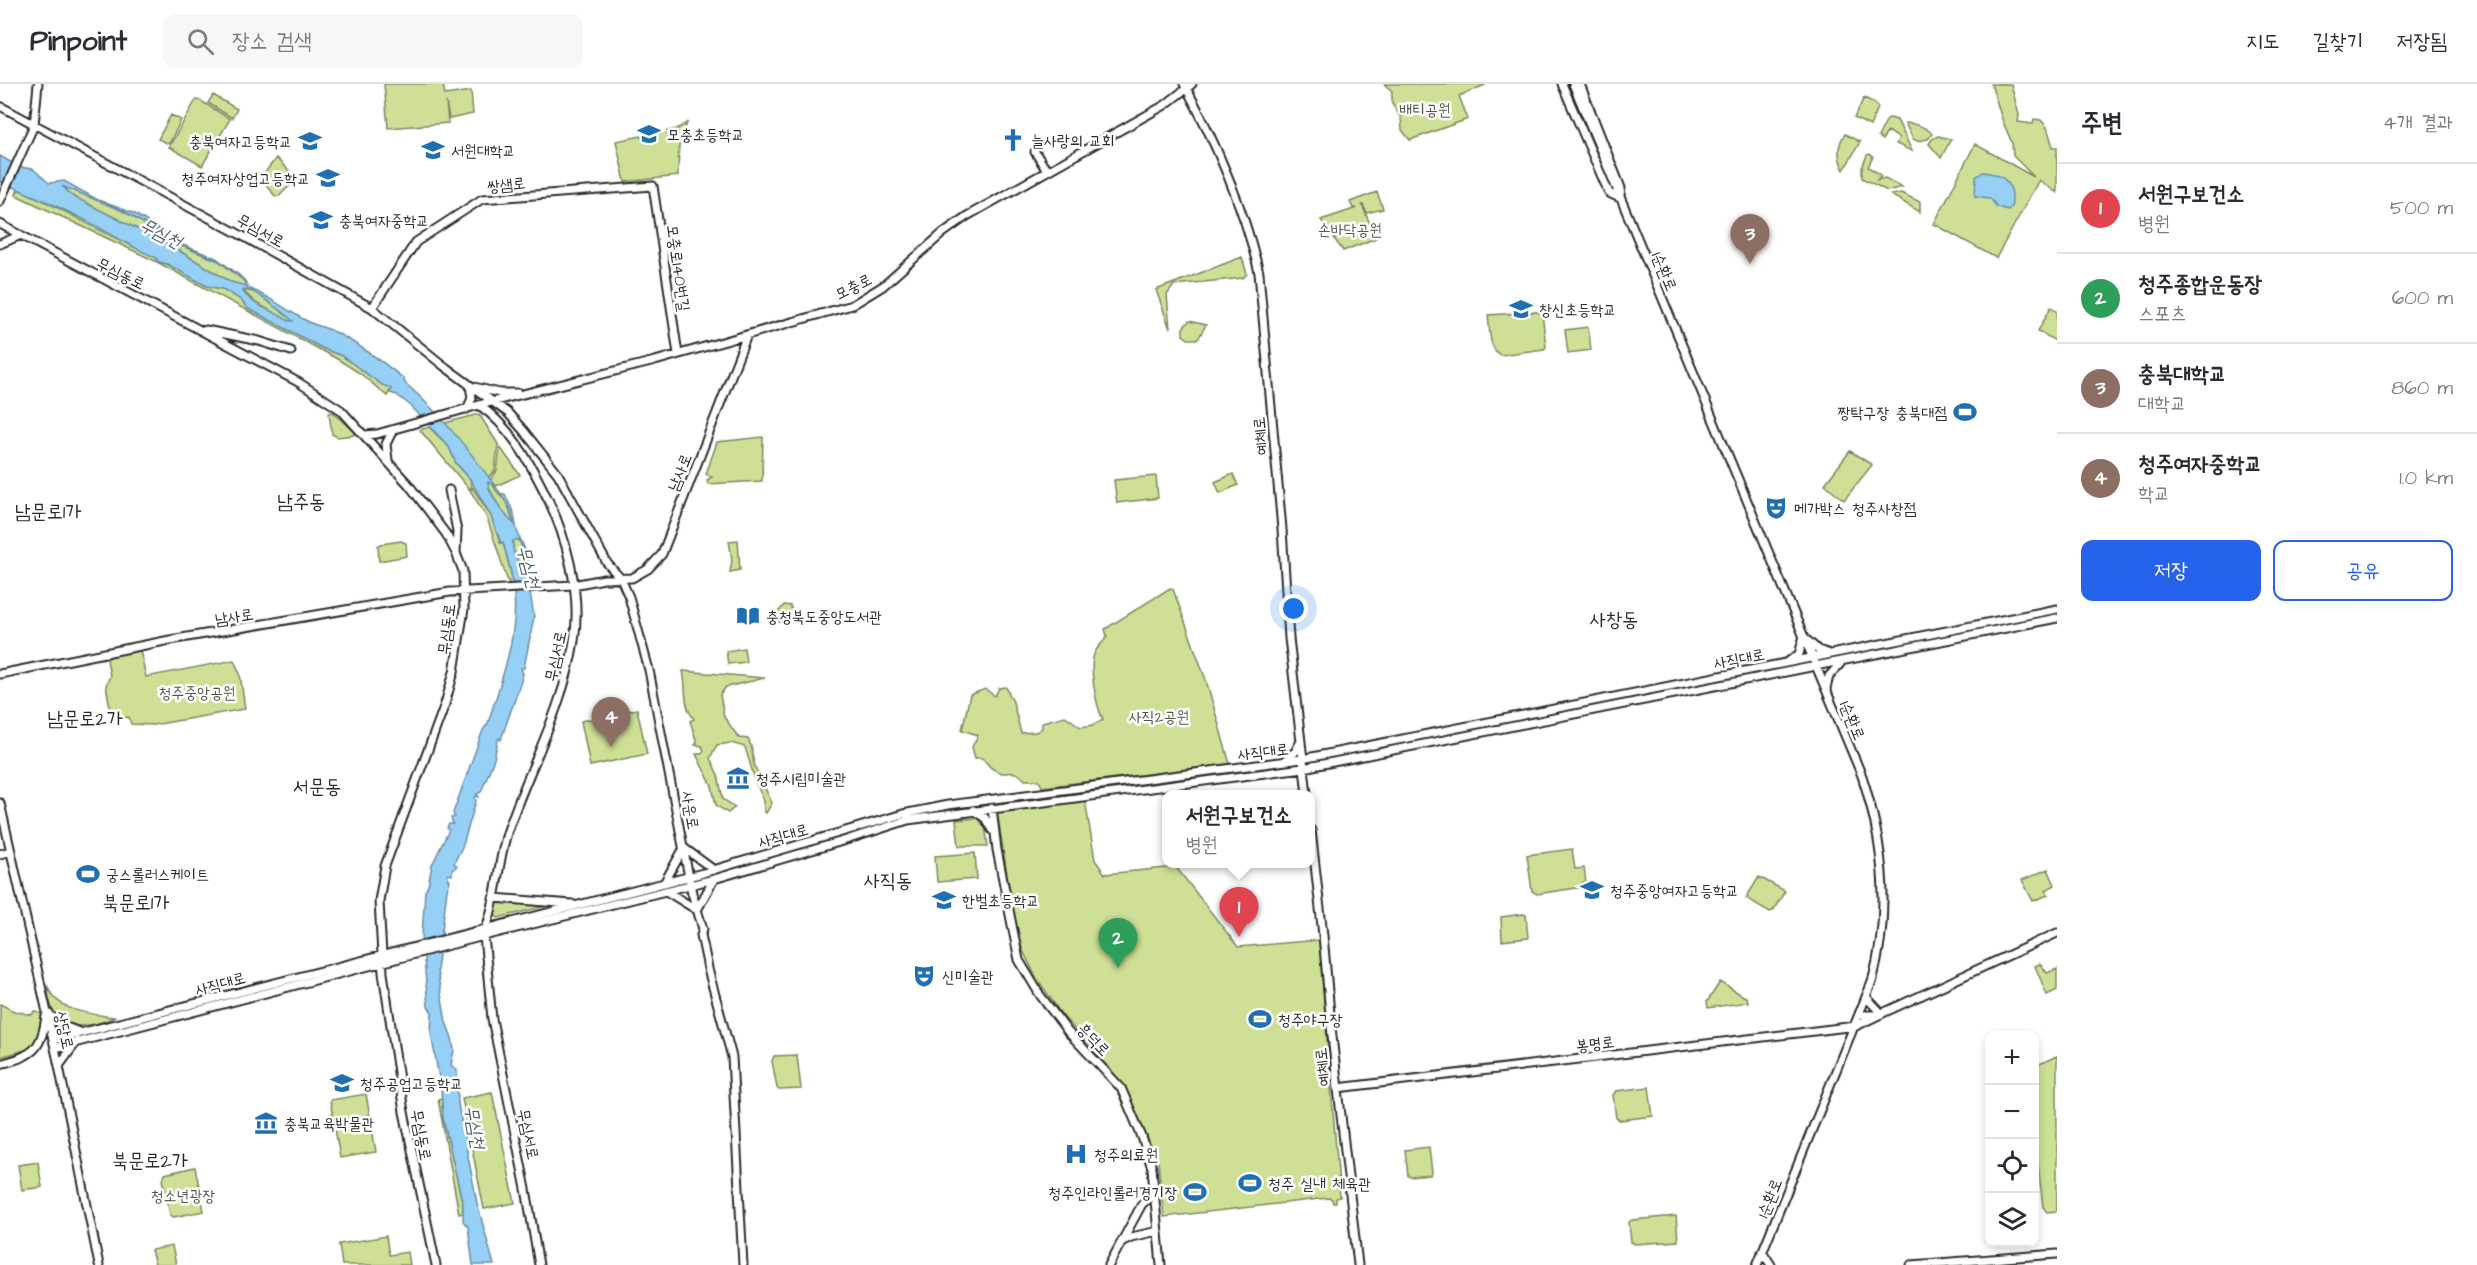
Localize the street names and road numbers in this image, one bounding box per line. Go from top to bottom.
street label: 쌍샘로 [486,172,526,198]
street label: 무심서로 [233,209,288,253]
street label: 모충로140번길 [661,223,695,313]
street label: 1순환로 [1646,248,1682,294]
street label: 무심동로 [93,253,149,295]
street label: 모충로 [831,268,876,305]
street label: 예체로 [1248,416,1274,456]
street label: 남사로 [662,450,697,494]
street label: 무심동로 [433,602,461,656]
street label: 남사로 [213,603,255,631]
street label: 무심서로 [540,629,572,684]
street label: 사직대로 [1712,643,1767,675]
street label: 1순환로 [1834,697,1870,743]
street label: 사직대로 [1236,738,1290,766]
street label: 사운로 [676,789,704,831]
street label: 사직대로 [755,818,811,854]
street label: 사직대로 [193,967,248,1001]
street label: 상당로 [49,1009,79,1052]
street label: 흥덕로 [1072,1018,1115,1061]
street label: 봉명로 [1575,1031,1616,1057]
street label: 예체로 [1310,1046,1336,1087]
street label: 무심서로 [512,1107,544,1162]
street label: 무심동로 [405,1108,437,1163]
street label: 1순환로 [1752,1175,1788,1221]

